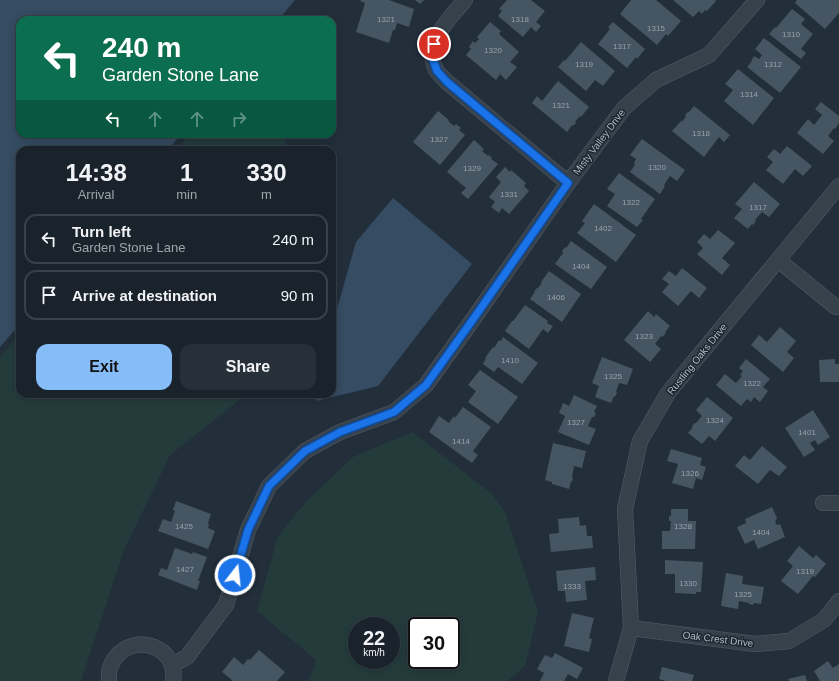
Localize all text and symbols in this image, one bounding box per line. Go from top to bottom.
house number: 1321 [377,15,395,24]
house number: 1318 [511,15,529,24]
house number: 1315 [647,24,665,33]
pin [417,27,451,61]
house number: 1310 [782,30,800,39]
icon: left [36,32,88,84]
text: 240 m [102,32,181,63]
icon: arrive [423,33,445,55]
house number: 1317 [613,42,631,51]
house number: 1320 [484,46,502,55]
house number: 1319 [575,60,593,69]
house number: 1312 [764,60,782,69]
text: Garden Stone Lane [102,65,259,85]
house number: 1314 [740,90,758,99]
house number: 1321 [552,101,570,110]
street label: Misty Valley Drive [571,107,627,177]
icon: left [102,108,124,130]
icon: ahead [144,108,166,130]
icon: ahead [186,108,208,130]
icon: right [228,108,250,130]
house number: 1318 [692,129,710,138]
house number: 1327 [430,135,448,144]
text: 14:38 [65,159,127,186]
text: 1 [180,159,193,186]
text: 330 [247,159,287,186]
house number: 1320 [648,163,666,172]
house number: 1329 [463,164,481,173]
text: Arrival [78,187,115,202]
text: min [176,187,197,202]
text: m [261,187,272,202]
house number: 1331 [500,190,518,199]
house number: 1322 [622,198,640,207]
house number: 1317 [749,203,767,212]
text: Turn left [72,223,131,240]
house number: 1402 [594,224,612,233]
icon: left [38,228,60,250]
text: 240 m [272,231,314,248]
text: Garden Stone Lane [72,240,185,255]
house number: 1404 [572,262,590,271]
icon: arrive [38,284,60,306]
text: Arrive at destination [72,287,217,304]
text: 90 m [281,287,314,304]
house number: 1406 [547,293,565,302]
street label: Rustling Oaks Drive [665,321,729,397]
house number: 1323 [635,332,653,341]
button: Exit [36,344,172,390]
button: Share [180,344,316,390]
house number: 1410 [501,356,519,365]
house number: 1325 [604,372,622,381]
house number: 1322 [743,379,761,388]
house number: 1324 [706,416,724,425]
house number: 1327 [567,418,585,427]
house number: 1401 [798,428,816,437]
house number: 1414 [452,437,470,446]
house number: 1326 [681,469,699,478]
house number: 1425 [175,522,193,531]
house number: 1328 [674,522,692,531]
house number: 1404 [752,528,770,537]
position arrow [214,554,256,596]
house number: 1427 [176,565,194,574]
house number: 1319 [796,567,814,576]
house number: 1330 [679,579,697,588]
house number: 1333 [563,582,581,591]
house number: 1325 [734,590,752,599]
speed limit sign: 30 [408,617,460,669]
text: 22 [363,627,385,649]
street label: Oak Crest Drive [682,629,754,649]
text: km/h [363,647,385,658]

